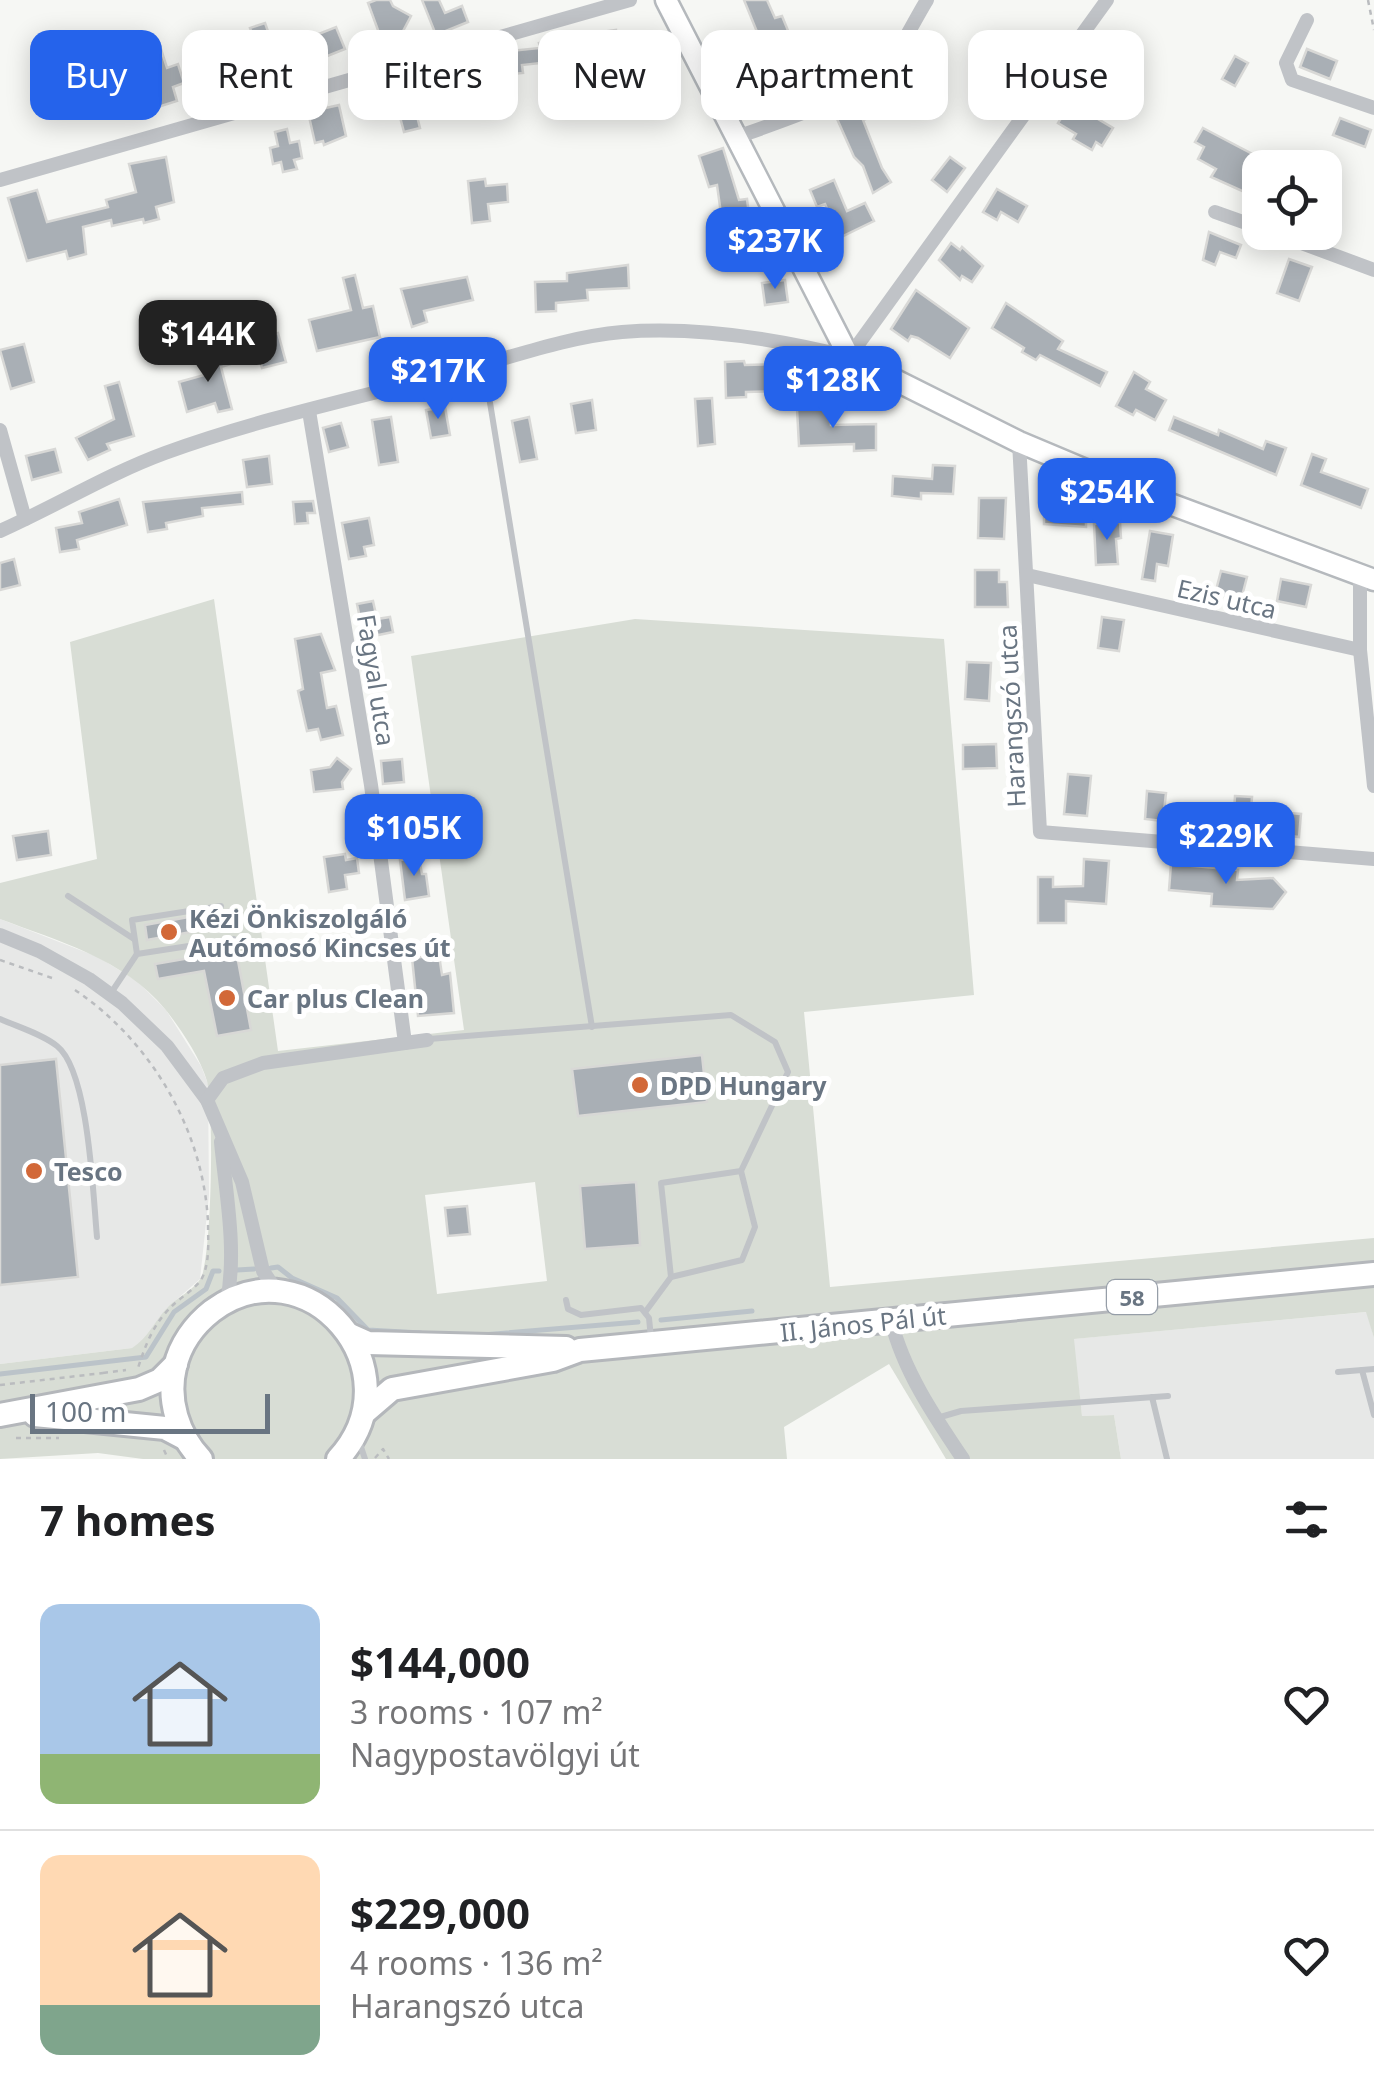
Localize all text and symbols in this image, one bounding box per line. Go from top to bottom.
chip: Buy [30,30,162,120]
chip: Rent [182,30,328,120]
chip: Filters [348,30,518,120]
chip: New [538,30,681,120]
chip: Apartment [701,30,948,120]
chip: House [968,30,1144,120]
map controls [1242,150,1342,250]
button: locate [1242,150,1342,250]
pin: $237K [705,207,845,292]
text: $237K [728,218,822,261]
pin: $144K [138,300,278,385]
text: $144K [161,311,255,354]
pin: $217K [368,337,508,422]
pin: $128K [763,346,903,431]
text: $217K [391,348,485,391]
text: $128K [786,357,880,400]
pin: $254K [1037,458,1177,543]
text: $254K [1060,469,1154,512]
street label: Ezis utca [1174,570,1280,626]
street label: Fagyal utca [350,612,404,748]
street label: Harangszó utca [989,624,1033,808]
pin: $105K [344,794,484,879]
pin: $229K [1156,802,1296,887]
text: $105K [367,805,461,848]
text: $229K [1179,813,1273,856]
place label: Kézi Önkiszolgáló Autómosó Kincses út [189,901,451,964]
marker: Kézi Önkiszolgáló Autómosó Kincses út [158,921,180,943]
place label: Car plus Clean [247,981,424,1015]
marker: Car plus Clean [216,987,238,1009]
place label: DPD Hungary [660,1068,827,1102]
marker: DPD Hungary [629,1074,651,1096]
place label: Tesco [54,1154,123,1188]
marker: Tesco [23,1160,45,1182]
road number: 58 [1107,1280,1157,1314]
street label: II. János Pál út [778,1297,948,1349]
scale bar [30,1389,270,1434]
text: 100 m [45,1392,127,1430]
text: 7 homes [40,1491,216,1548]
icon: filters [1279,1492,1334,1547]
text: $144,000 [350,1633,530,1690]
icon: home [120,1644,240,1764]
icon: heart [1279,1677,1334,1732]
text: 3 rooms · 107 m² [350,1690,603,1733]
text: Nagypostavölgyi út [350,1733,640,1776]
text: $229,000 [350,1884,530,1941]
icon: home [120,1895,240,2015]
icon: heart [1279,1928,1334,1983]
text: 4 rooms · 136 m² [350,1941,603,1984]
text: Harangszó utca [350,1984,584,2027]

